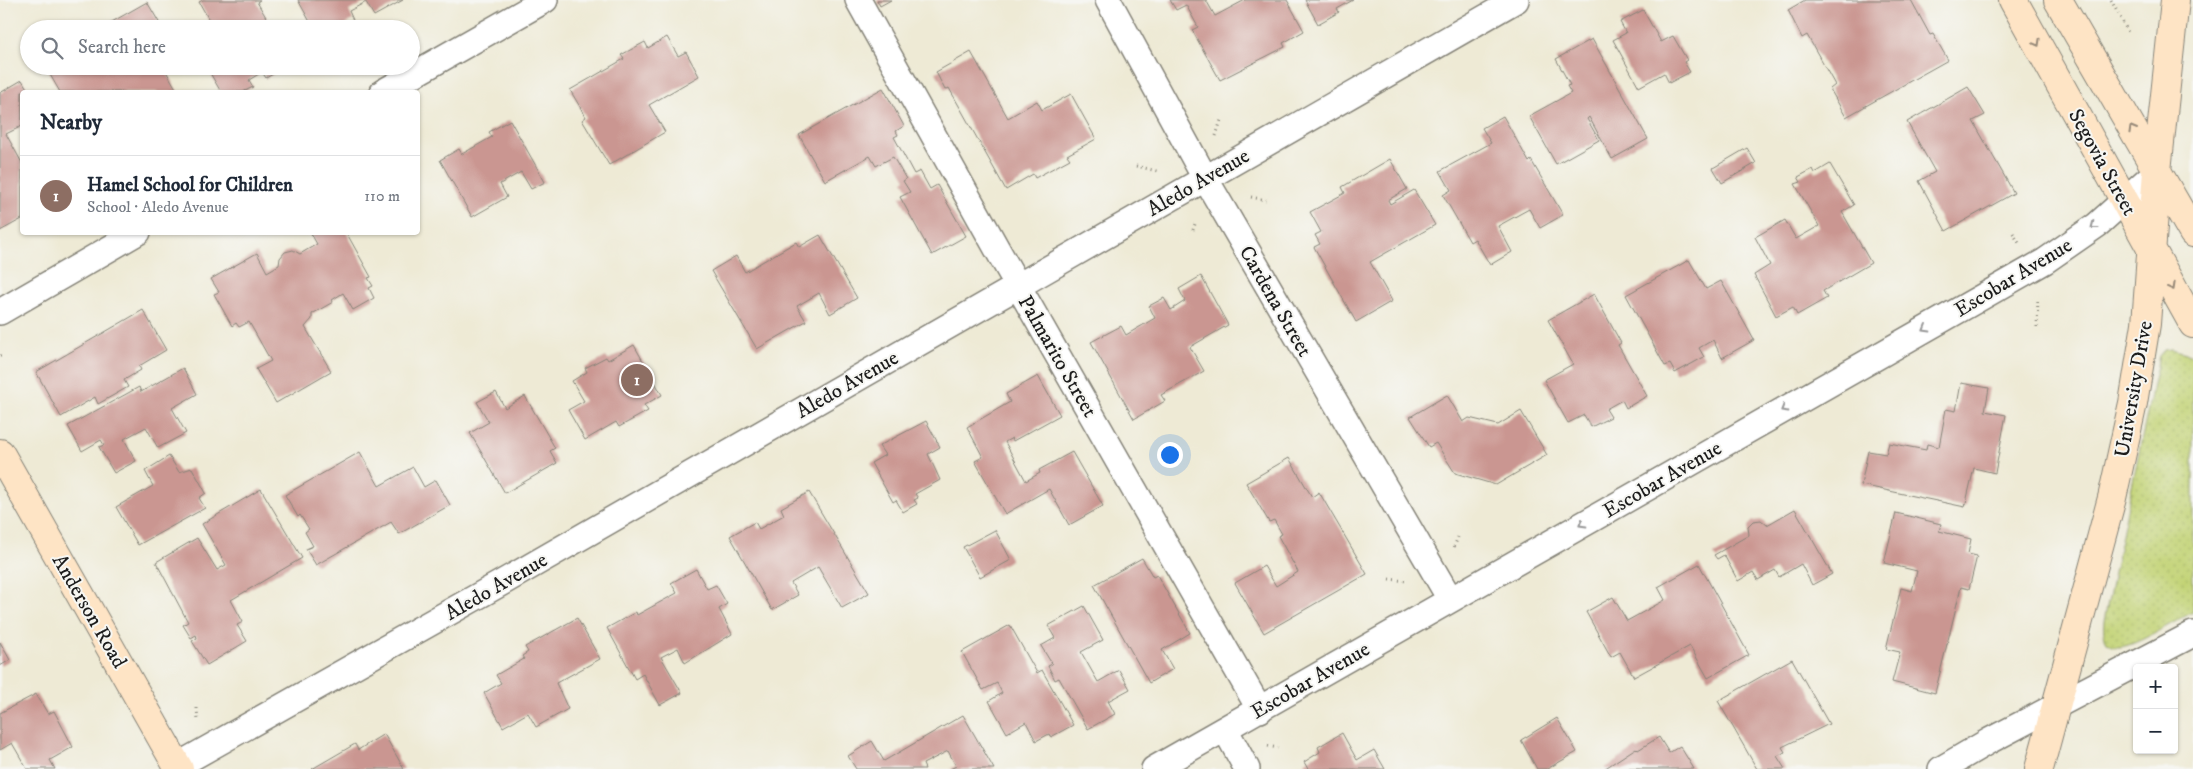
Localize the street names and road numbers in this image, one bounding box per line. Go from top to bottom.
street label: Segovia Street [2062,105,2142,221]
street label: Aledo Avenue [1143,143,1255,223]
street label: Escobar Avenue [1950,232,2077,323]
street label: Cardena Street [1233,241,1317,362]
street label: Palmarito Street [1012,291,1103,422]
street label: University Drive [2109,319,2159,459]
street label: Aledo Avenue [792,345,904,425]
street label: Escobar Avenue [1599,435,1727,524]
street label: Aledo Avenue [441,547,553,627]
street label: Anderson Road [46,550,133,674]
street label: Escobar Avenue [1247,636,1375,725]

